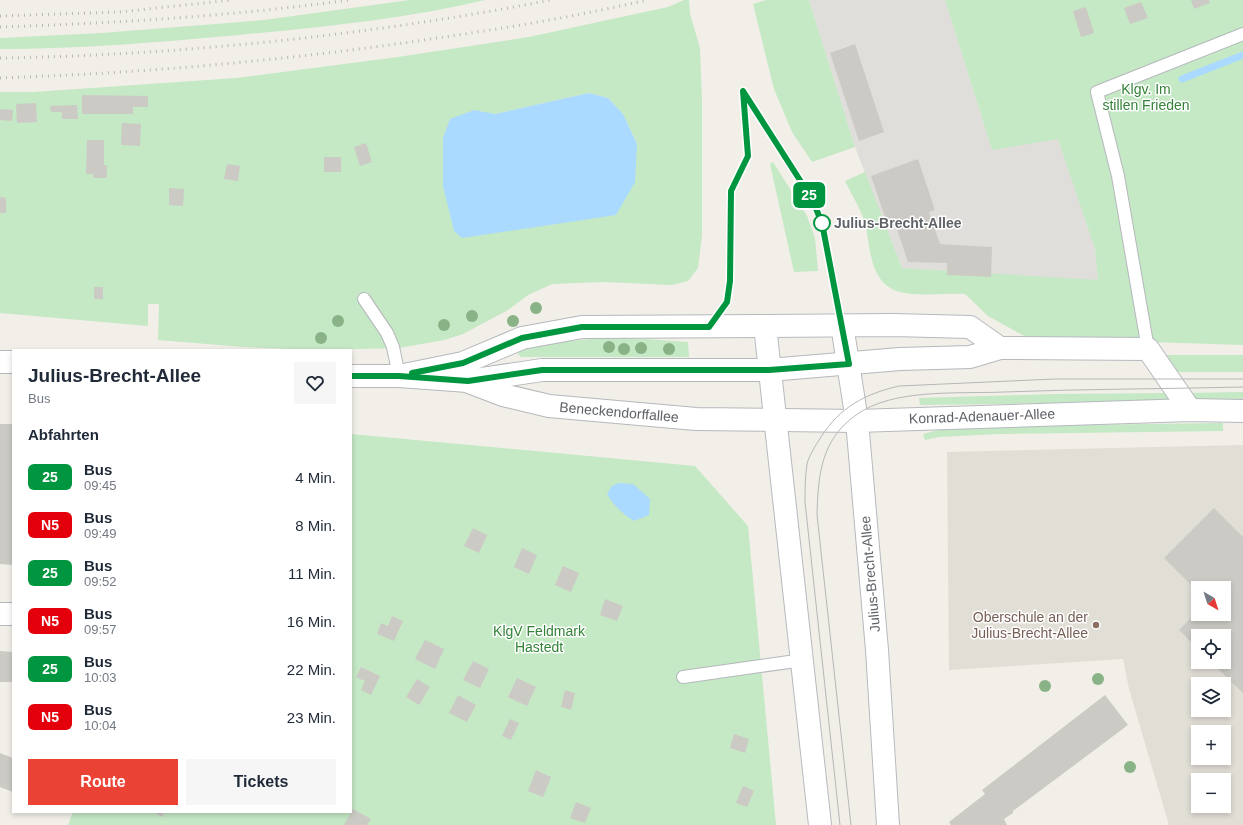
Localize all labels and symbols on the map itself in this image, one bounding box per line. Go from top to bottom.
park label: Klgv. Im stillen Frieden [1102,81,1190,113]
line badge: 25 [791,182,827,208]
marker: Julius-Brecht-Allee [813,214,831,232]
place label: Julius-Brecht-Allee [834,215,962,231]
street label: Beneckendorffallee [559,399,679,425]
street label: Konrad-Adenauer-Allee [909,405,1056,427]
street label: Julius-Brecht-Allee [857,515,883,633]
north arrow [1191,581,1231,621]
place label: Oberschule an der Julius-Brecht-Allee [971,609,1088,641]
marker: Oberschule an der Julius-Brecht-Allee [1091,620,1101,630]
park label: KlgV Feldmark Hastedt [493,623,586,655]

